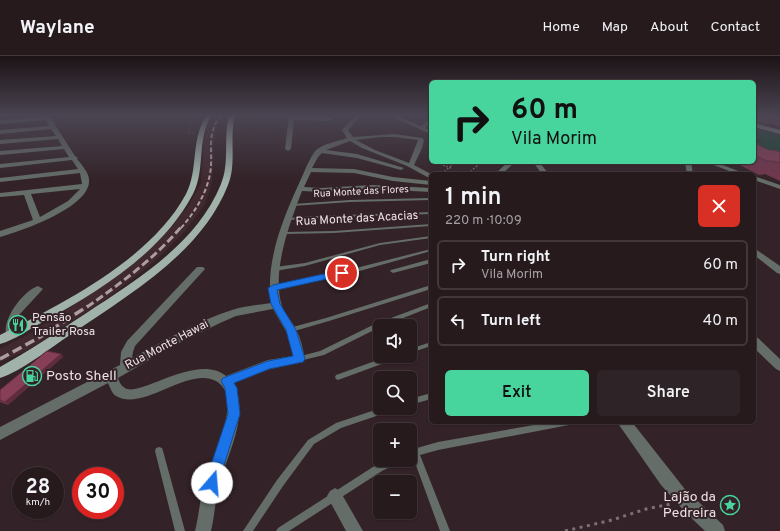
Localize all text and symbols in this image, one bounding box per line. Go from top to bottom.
text: Waylane [20,16,95,40]
text: Home [543,19,580,36]
text: Map [602,19,628,36]
text: About [650,19,689,36]
text: Contact [711,19,760,36]
text: 60 m [511,93,578,129]
icon: right [445,96,497,148]
text: Vila Morim [511,128,597,151]
street label: Rua Monte das Flores [313,183,409,201]
text: 1 min [445,183,502,213]
button: close [698,185,740,227]
street label: Rua Monte das Acacias [295,208,419,230]
text: 220 m · 10:09 [445,213,522,229]
text: Turn right [481,248,550,267]
icon: right [447,254,469,276]
pin [325,256,359,290]
text: 60 m [703,256,738,275]
icon: arrive [331,262,353,284]
text: Vila Morim [481,267,543,283]
place label: Pensão Trailer Rosa [32,310,95,340]
icon: left [447,310,469,332]
text: Turn left [481,312,541,331]
text: 40 m [703,312,738,331]
restaurant icon: Pensão Trailer Rosa [7,314,29,336]
street label: Rua Monte Hawai [122,316,212,374]
map controls [373,319,417,519]
button: sound [373,319,417,363]
fuel station icon: Posto Shell [21,365,43,387]
place label: Posto Shell [46,368,117,385]
button: Exit [445,370,589,416]
button: Share [597,370,740,416]
button: search [373,371,417,415]
button: + [373,423,417,467]
position arrow [191,462,233,504]
speed limit sign: 30 [72,467,124,519]
text: 28 [26,475,50,501]
button: − [373,475,417,519]
place label: Lajão da Pedreira [663,489,716,522]
place icon: Lajão da Pedreira [719,494,741,516]
text: km/h [26,496,50,509]

